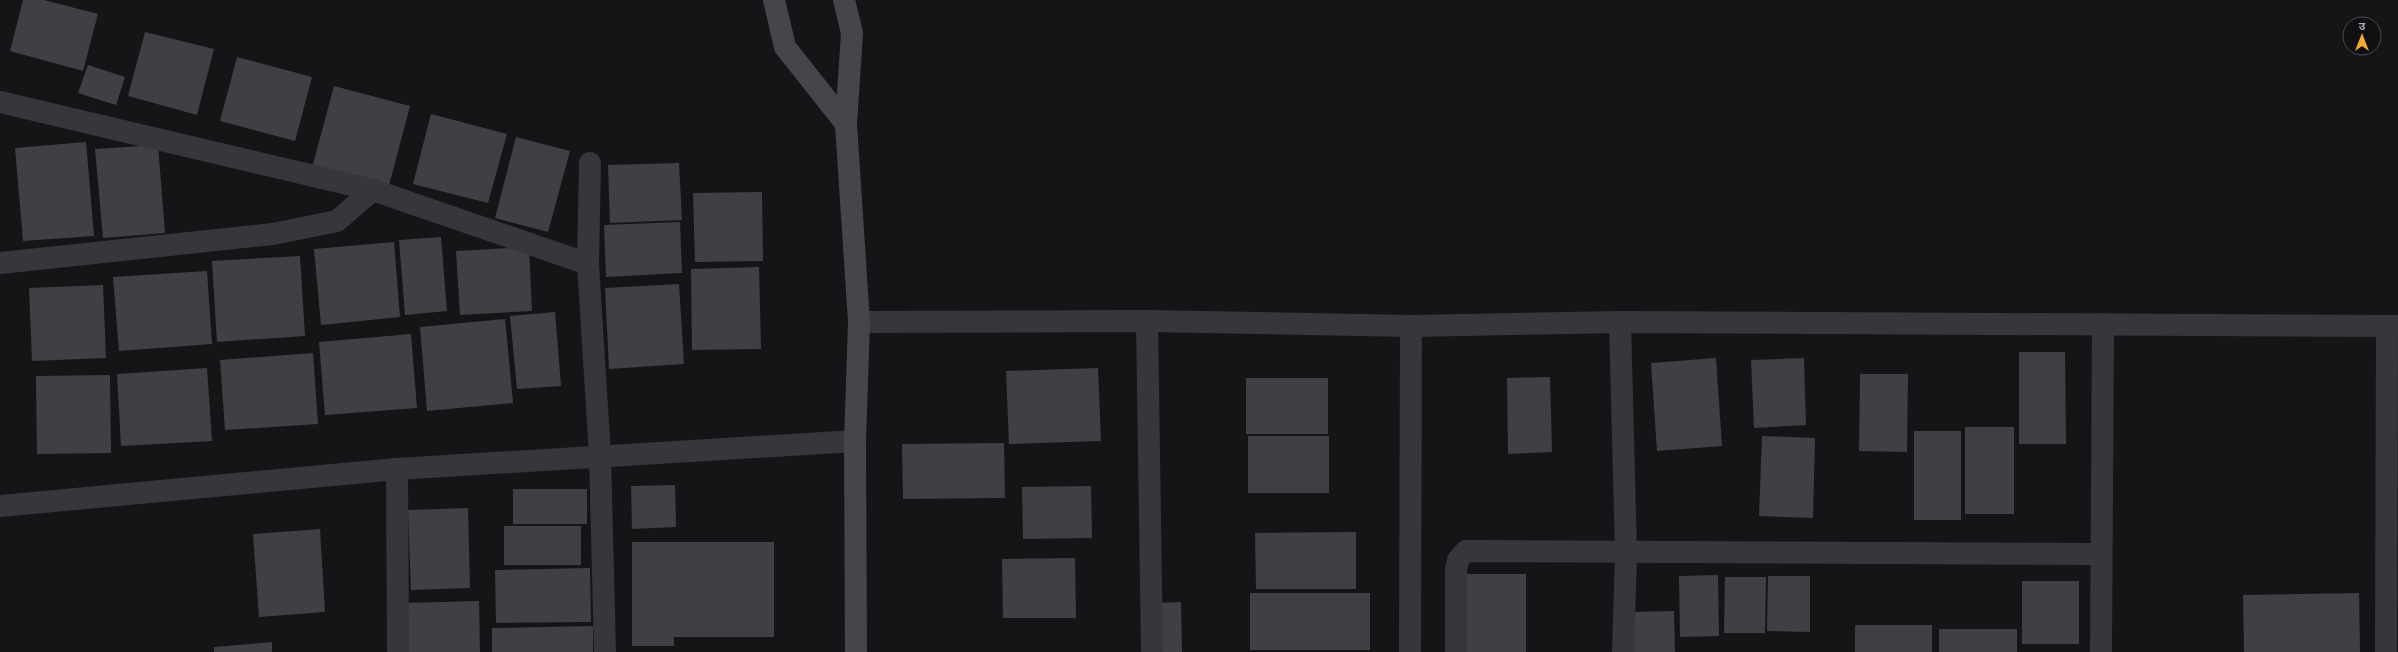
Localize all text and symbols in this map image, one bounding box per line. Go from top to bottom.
north arrow [2342,16,2382,56]
text: उ [2359,19,2366,33]

